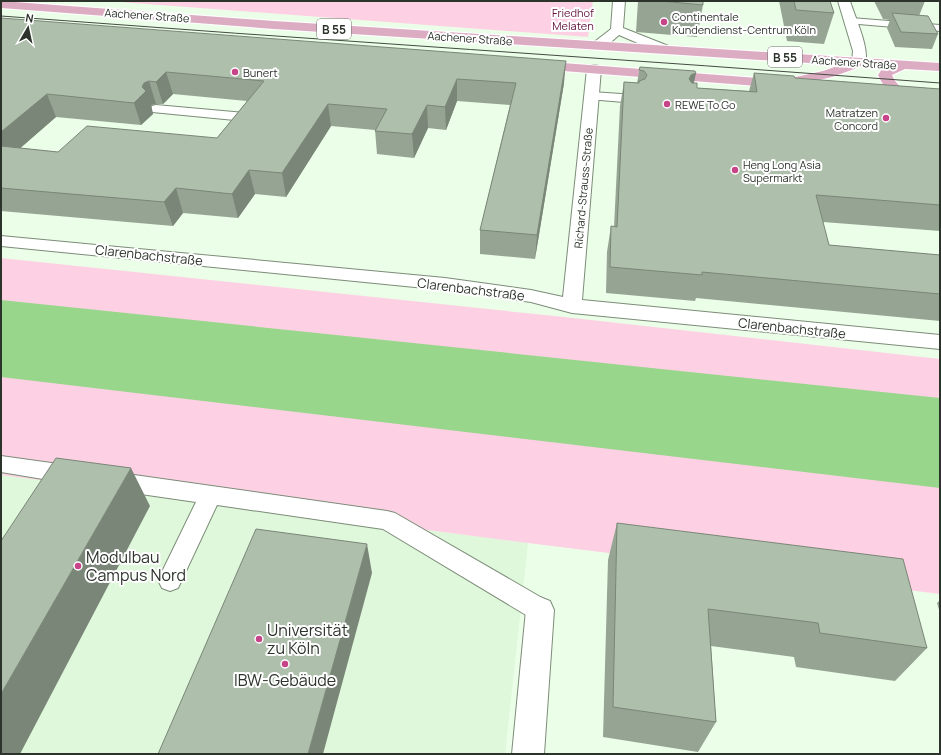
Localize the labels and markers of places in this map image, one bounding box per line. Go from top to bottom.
place label: Continentale Kundendienst-Centrum Köln [672,9,816,37]
marker: Continentale Kundendienst-Centrum Köln [659,17,669,27]
place label: Bunert [243,65,278,80]
marker: Bunert [230,67,240,77]
place label: REWE To Go [675,97,736,112]
marker: REWE To Go [662,99,672,109]
place label: Matratzen Concord [826,105,878,133]
marker: Matratzen Concord [881,113,891,123]
place label: Heng Long Asia Supermarkt [743,157,821,185]
marker: Heng Long Asia Supermarkt [730,165,740,175]
place label: Modulbau Campus Nord [86,546,186,586]
marker: Modulbau Campus Nord [73,561,83,571]
place label: Universität zu Köln [267,619,348,659]
marker: Universität zu Köln [254,634,264,644]
marker: IBW-Gebäude [280,659,290,669]
place label: IBW-Gebäude [234,669,336,691]

